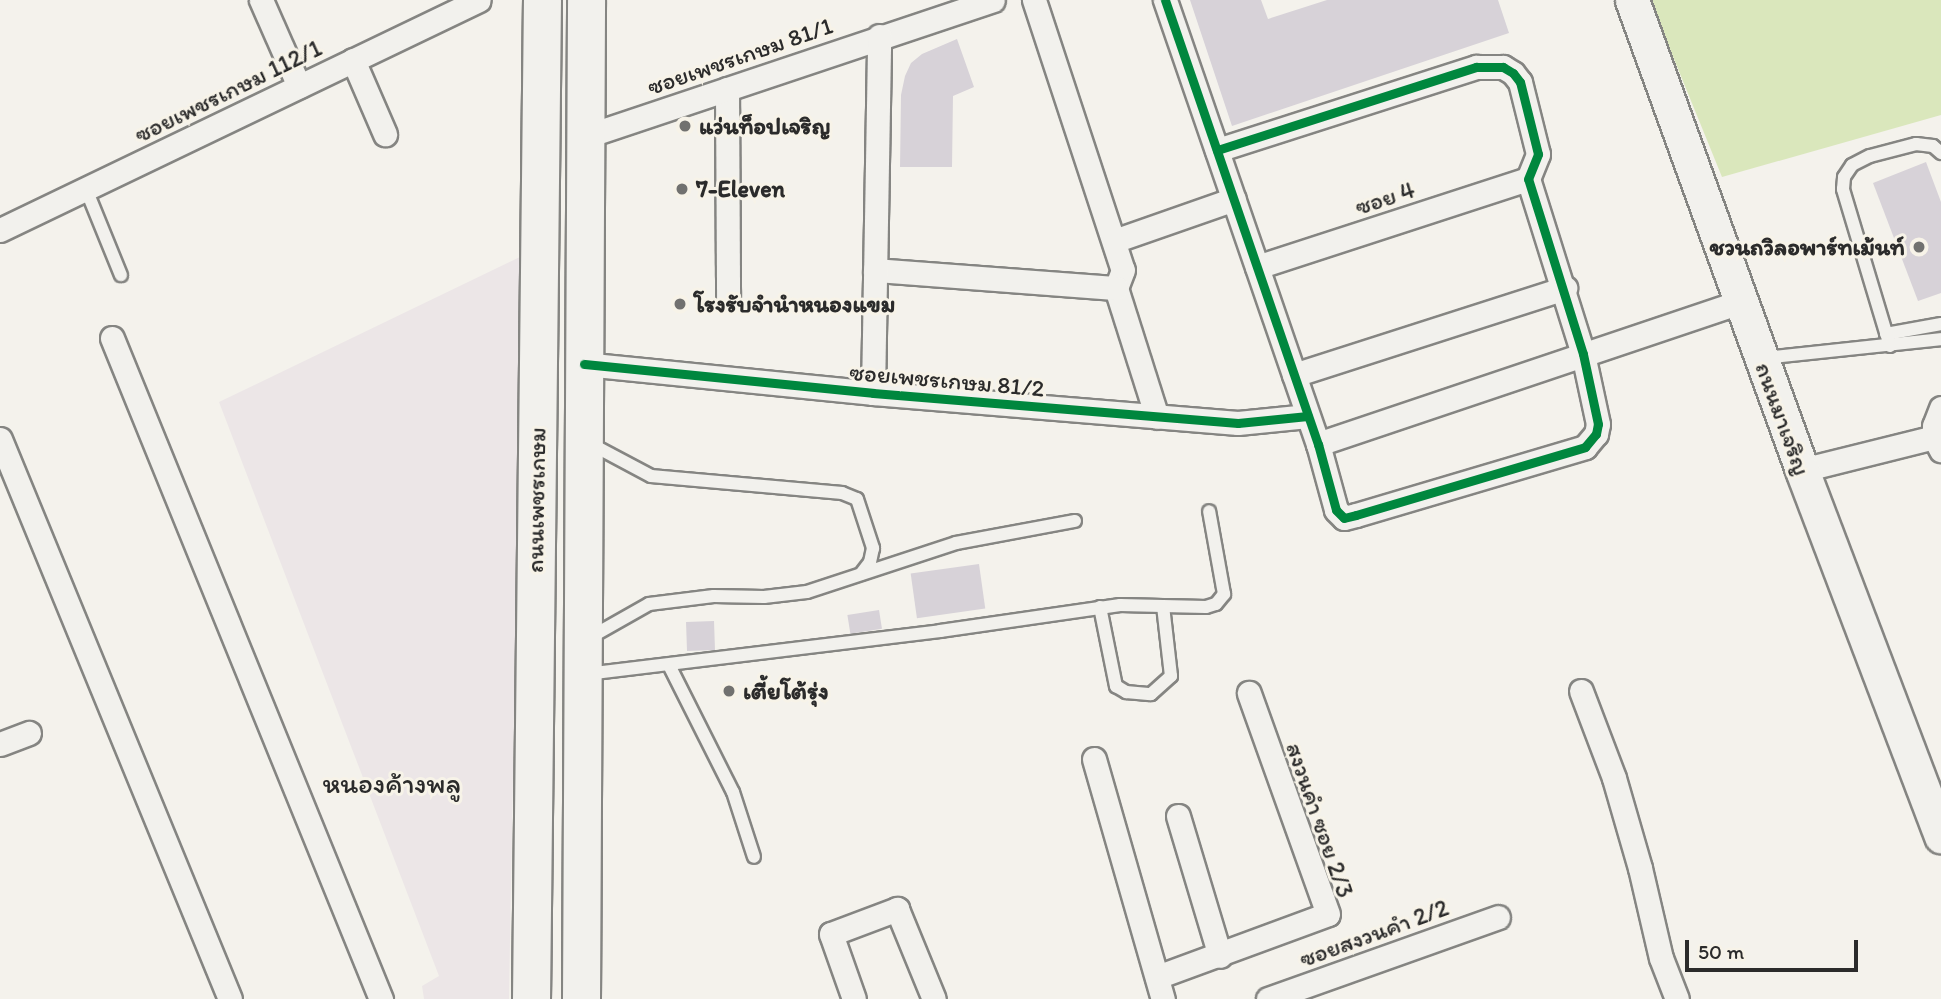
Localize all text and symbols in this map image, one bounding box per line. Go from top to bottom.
street label: ซอยเพชรเกษม 81/1 [644,11,836,101]
street label: ซอยเพชรเกษม 112/1 [130,33,326,149]
place label: แว่นท็อปเจริญ [699,112,831,140]
marker: แว่นท็อปเจริญ [677,118,693,134]
place label: 7-Eleven [696,175,785,203]
street label: ซอย 4 [1352,175,1418,221]
marker: 7-Eleven [674,181,690,197]
place label: ชวนถวิลอพาร์ทเม้นท์ [1710,233,1905,261]
marker: ชวนถวิลอพาร์ทเม้นท์ [1911,239,1927,255]
place label: โรงรับจำนำหนองแขม [694,290,895,318]
marker: โรงรับจำนำหนองแขม [672,296,688,312]
street label: ซอยเพชรเกษม 81/2 [848,357,1046,403]
street label: ถนนมาเจริญ [1749,358,1817,480]
street label: ถนนเพชรเกษม [520,427,552,573]
place label: เตี้ยโต้รุ่ง [743,677,829,705]
marker: เตี้ยโต้รุ่ง [721,683,737,699]
street label: สงวนคำ ซอย 2/3 [1280,739,1360,901]
district label: หนองค้างพลู [323,766,461,800]
street label: ซอยสงวนคำ 2/2 [1296,893,1452,973]
scale bar [1689,926,1862,970]
text: 50 m [1698,939,1744,964]

